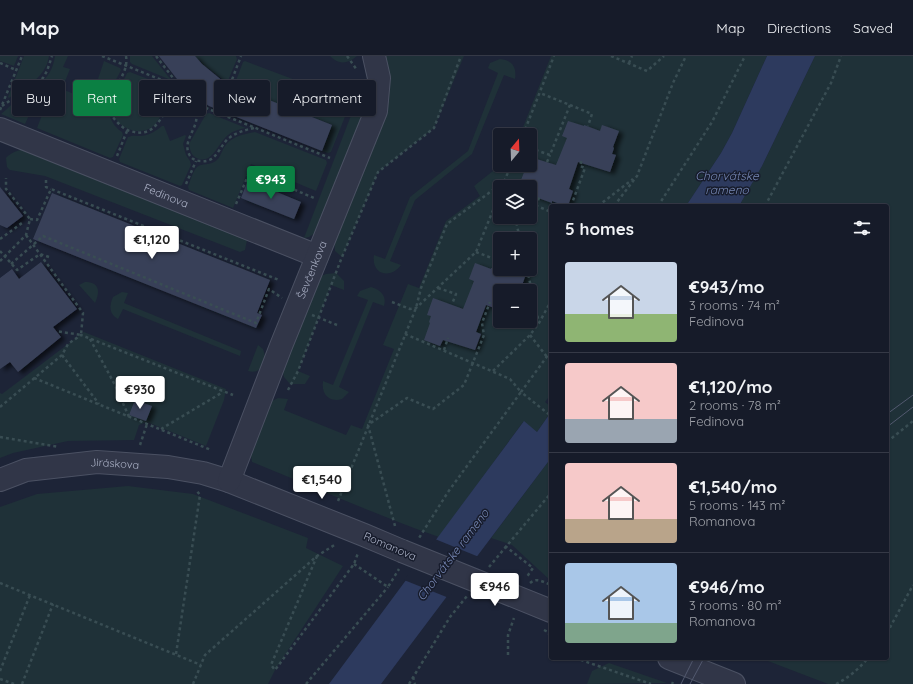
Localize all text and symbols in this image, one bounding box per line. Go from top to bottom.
text: Map [20,16,59,40]
text: Map [716,19,745,37]
text: Directions [767,19,831,37]
text: Saved [853,19,893,37]
chip: Buy [12,80,65,116]
chip: Rent [73,80,131,116]
chip: Filters [139,80,206,116]
chip: New [214,80,270,116]
chip: Apartment [278,80,376,116]
north arrow [493,128,537,172]
map controls [493,128,537,328]
pin: €943 [247,166,295,200]
water label: Chorvátske rameno [695,168,760,197]
text: €943 [256,171,286,187]
street label: Fedinova [142,180,190,211]
button: layers [493,180,537,224]
icon: filters [851,217,873,239]
text: 5 homes [565,218,634,239]
pin: €1,120 [119,226,185,260]
text: €1,120 [134,231,170,247]
button: + [493,232,537,276]
street label: Ševčenkova [294,239,330,301]
text: €943/mo [689,276,764,297]
icon: home [597,278,645,326]
button: − [493,284,537,328]
text: 3 rooms · 74 m² [689,297,780,313]
text: Fedinova [689,313,744,329]
pin: €930 [116,376,164,410]
text: €1,120/mo [689,376,772,397]
icon: home [597,379,645,427]
text: €930 [125,381,155,397]
text: 2 rooms · 78 m² [689,397,781,413]
text: Fedinova [689,413,744,429]
street label: Jiráskova [89,455,140,472]
pin: €1,540 [289,466,355,500]
text: €1,540 [302,471,342,487]
text: €1,540/mo [689,476,777,497]
icon: home [597,479,645,527]
text: 5 rooms · 143 m² [689,497,785,513]
water label: Chorvátske rameno [413,505,492,603]
text: Romanova [689,513,755,529]
street label: Romanova [361,529,419,563]
pin: €946 [471,573,519,607]
text: €946/mo [689,576,765,597]
text: €946 [480,578,510,594]
icon: home [597,579,645,627]
text: 3 rooms · 80 m² [689,597,782,613]
text: Romanova [689,613,755,629]

